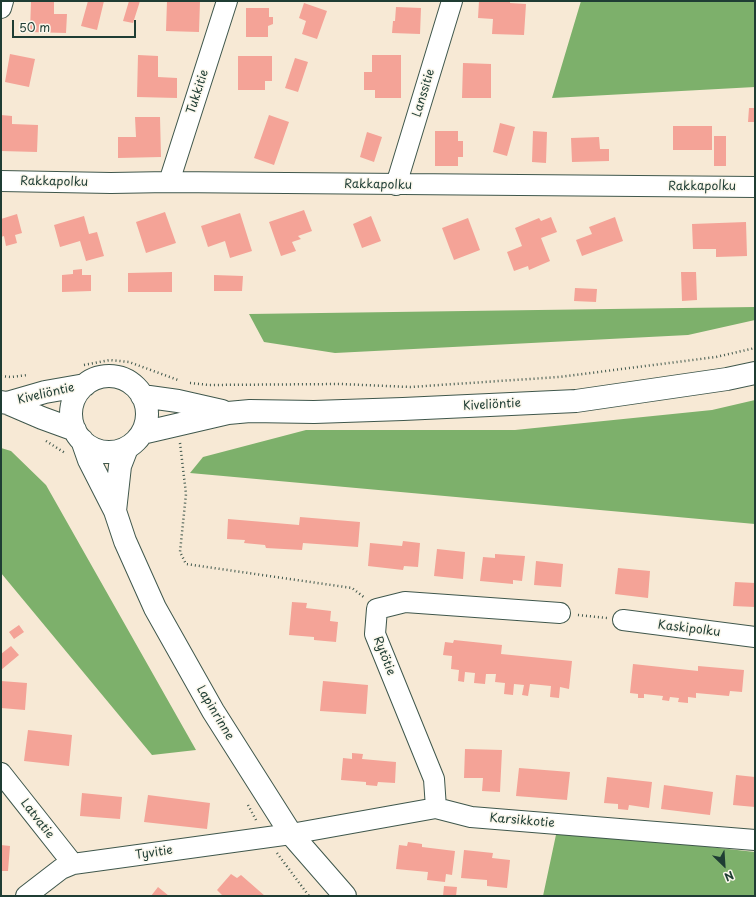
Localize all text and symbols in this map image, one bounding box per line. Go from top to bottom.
scale bar [14,12,138,38]
text: 50 m [19,18,50,36]
street label: Lanssitie [410,67,438,119]
street label: Tukkitie [184,68,212,116]
street label: Rakkapolku [20,174,88,190]
street label: Rakkapolku [344,177,412,193]
street label: Rakkapolku [668,180,736,194]
street label: Kiveliöntie [16,380,76,408]
street label: Kiveliöntie [463,396,521,414]
street label: Kaskipolku [657,618,721,640]
street label: Rytötie [370,634,398,678]
street label: Lapinrinne [193,683,237,743]
street label: Latvatie [17,796,57,842]
street label: Karsikkotie [489,811,555,831]
street label: Tyvitie [134,843,174,863]
north arrow [704,845,744,885]
text: N [722,867,737,886]

